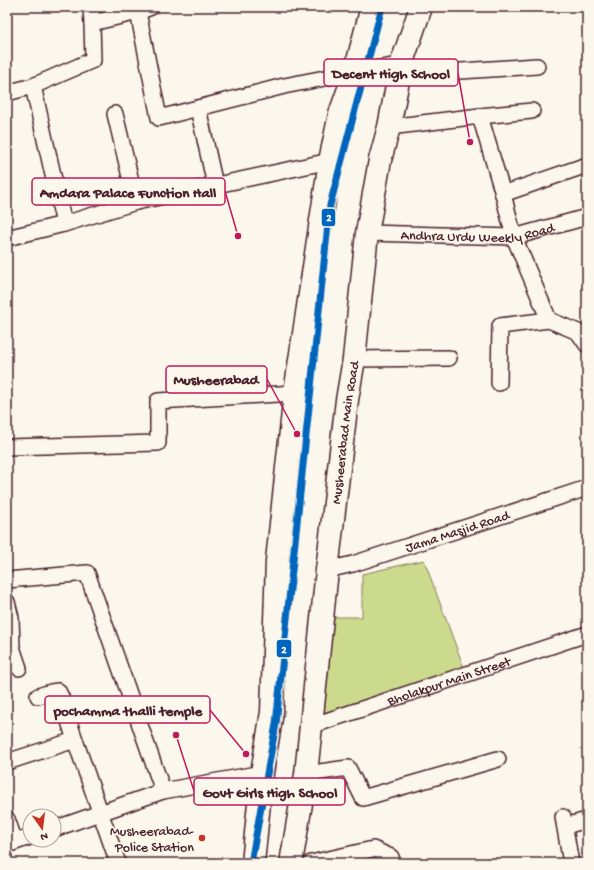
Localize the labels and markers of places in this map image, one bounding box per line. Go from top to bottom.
callout: Decent High School [324,59,458,86]
callout: Amdara Palace Function Hall [32,178,225,205]
callout: Musheerabad [166,366,267,393]
callout: pochamma thalli temple [45,696,210,723]
callout: Govt Girls High School [194,778,345,805]
place label: Musheerabad- Police Station [110,824,195,857]
marker: Musheerabad- Police Station [197,833,207,843]

